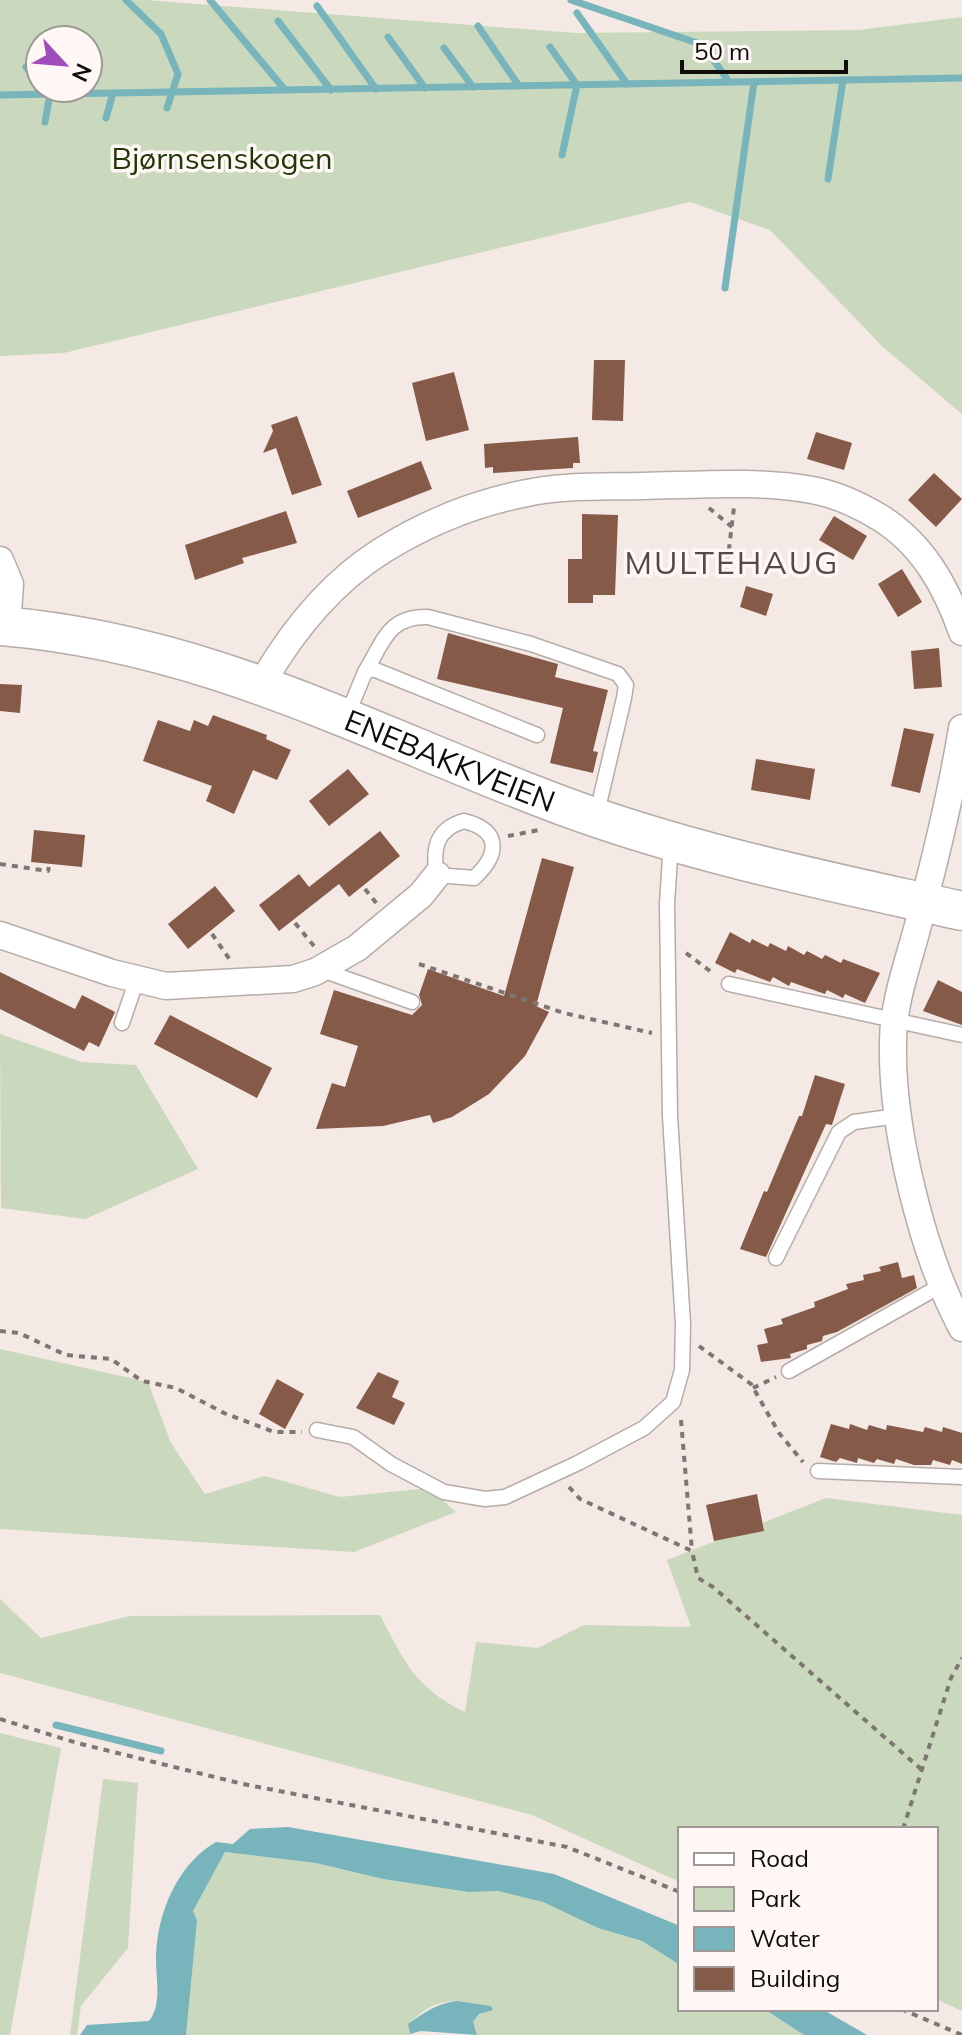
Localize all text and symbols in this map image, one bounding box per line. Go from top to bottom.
north arrow [24,24,104,104]
scale bar [682,24,846,74]
text: 50 m [694,36,750,66]
text: N [66,59,98,86]
park label: Bjørnsenskogen [112,139,333,177]
district label: MULTEHAUG [625,542,839,582]
street label: ENEBAKKVEIEN [339,701,561,820]
legend [678,1827,938,2011]
text: Road [750,1843,809,1873]
text: Park [750,1883,801,1913]
text: Water [750,1923,820,1953]
text: Building [750,1963,840,1993]

